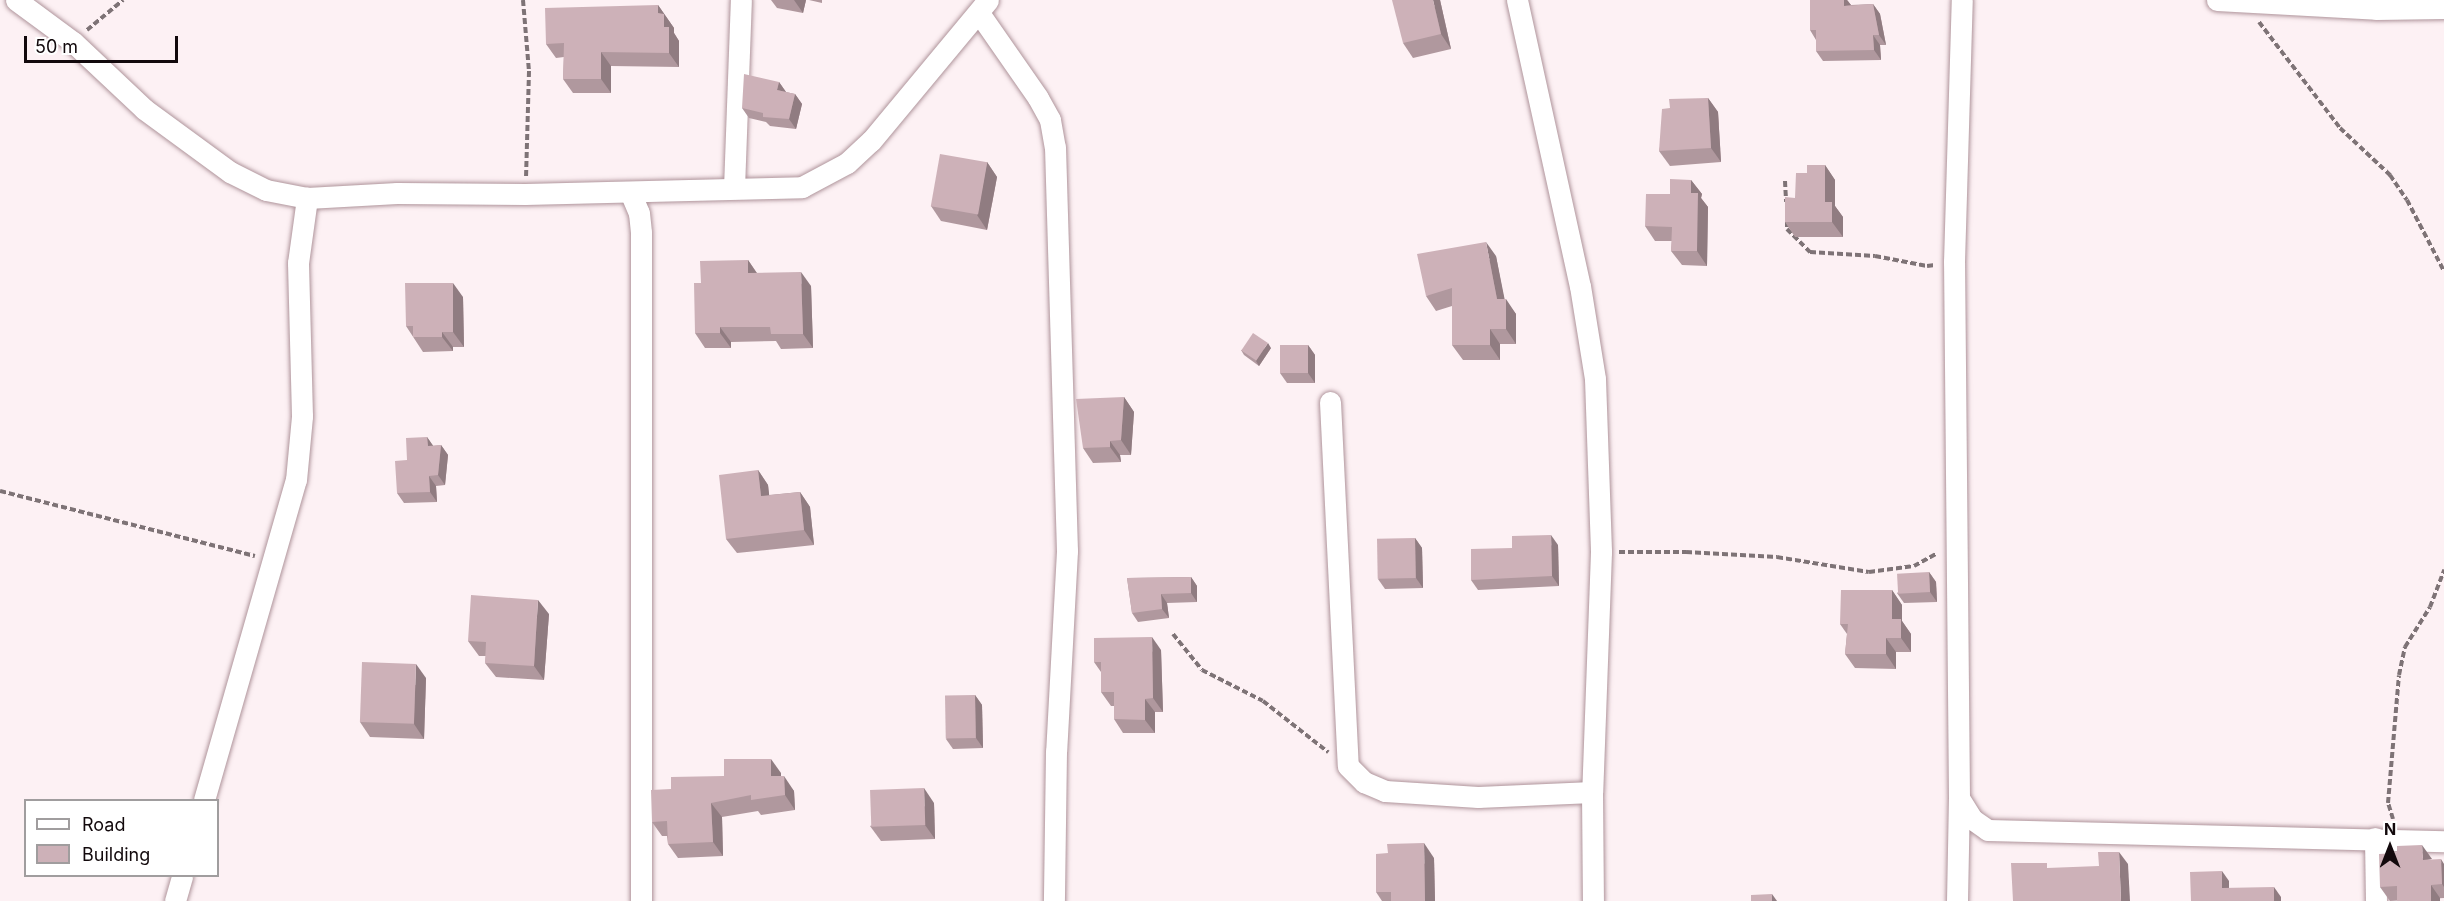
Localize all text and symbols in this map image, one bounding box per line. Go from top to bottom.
scale bar [27,24,182,62]
text: 50 m [35,36,78,57]
legend [24,799,219,877]
text: Road [82,814,125,835]
north arrow [2360,817,2420,877]
text: N [2384,819,2396,839]
text: Building [82,844,150,865]

